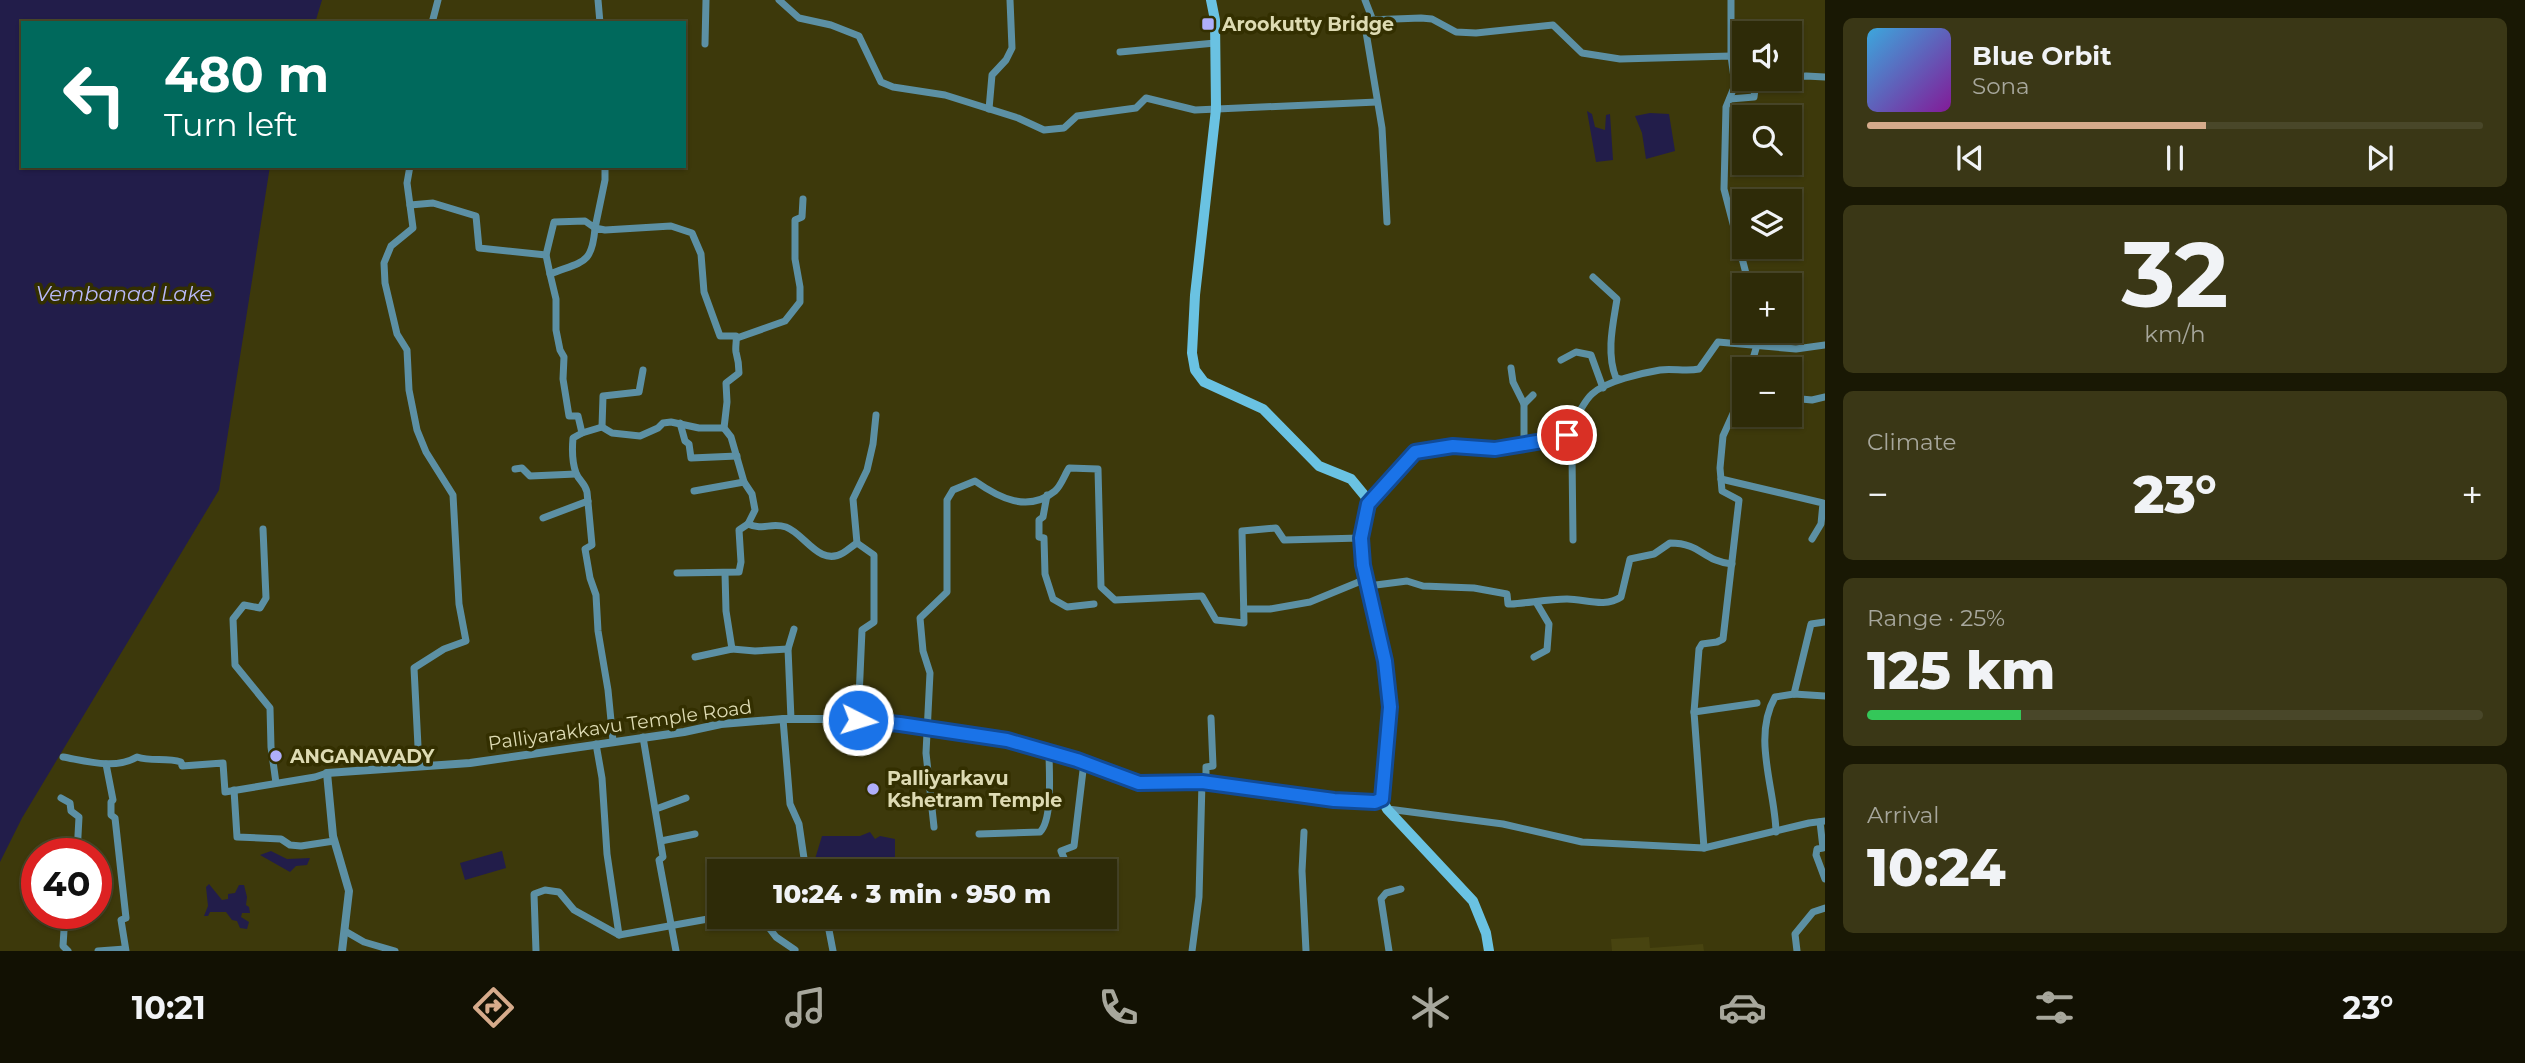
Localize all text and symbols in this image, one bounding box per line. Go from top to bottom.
place label: Arookutty Bridge [1221,13,1394,36]
marker: Arookutty Bridge [1200,16,1216,32]
map controls [1732,21,1802,427]
button: sound [1732,21,1802,91]
text: Blue Orbit [1972,40,2111,72]
text: 480 m [164,45,329,104]
icon: left [49,49,140,140]
text: Sona [1972,72,2030,100]
text: Turn left [164,105,298,144]
button: search [1732,105,1802,175]
icon: previous [1951,139,1989,177]
icon: pause [2156,139,2194,177]
icon: next [2361,139,2399,177]
button: layers [1732,189,1802,259]
text: 32 [2121,219,2229,330]
button: + [1732,273,1802,343]
water label: Vembanad Lake [36,281,212,306]
text: km/h [2144,320,2206,348]
button: − [1732,357,1802,427]
pin [1537,405,1597,465]
icon: arrive [1548,416,1586,454]
text: Climate [1867,428,1956,456]
text: 23° [2133,463,2217,526]
text: − [1867,471,1889,518]
text: + [2461,471,2483,518]
text: Range · 25% [1867,604,2005,632]
text: 125 km [1867,639,2055,702]
position arrow [821,683,895,757]
street label: Palliyarakkavu Temple Road [487,695,753,755]
place label: ANGANAVADY [289,745,435,768]
marker: ANGANAVADY [268,748,284,764]
place label: Palliyarkavu Kshetram Temple [887,767,1062,812]
marker: Palliyarkavu Kshetram Temple [865,781,881,797]
text: Arrival [1867,801,1940,829]
text: 10:24 [1867,836,2006,899]
speed limit sign: 40 [21,838,112,929]
text: 10:24 · 3 min · 950 m [773,878,1051,910]
icon: directions [469,983,518,1032]
icon: music [781,983,830,1032]
icon: phone [1094,983,1143,1032]
icon: climate [1406,983,1455,1032]
icon: car [1718,983,1767,1032]
icon: filters [2030,983,2079,1032]
text: 10:21 [132,988,206,1027]
text: 23° [2343,988,2393,1027]

